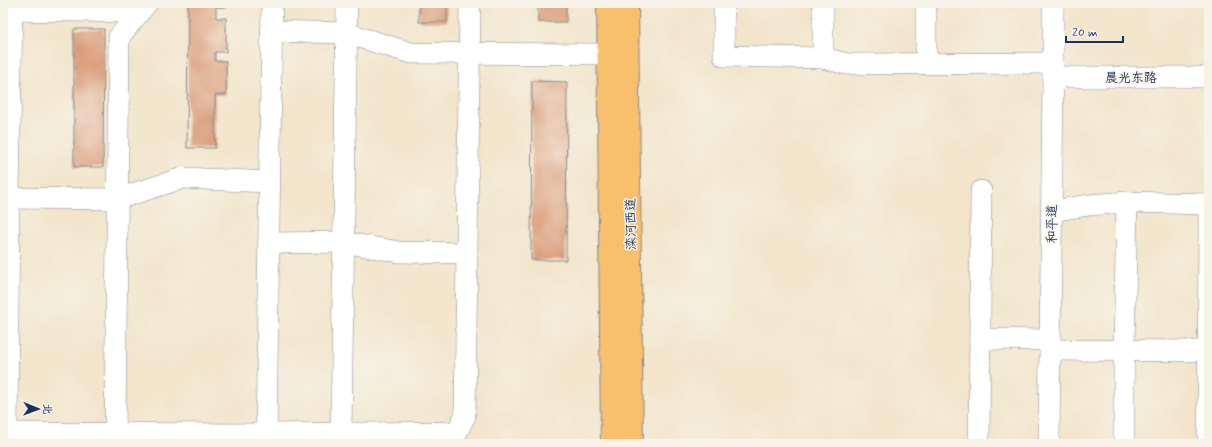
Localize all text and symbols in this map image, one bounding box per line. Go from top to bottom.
scale bar [1066,18,1123,44]
text: 20 m [1072,25,1098,41]
street label: 晨光东路 [1105,70,1157,87]
street label: 滦河西道 [623,198,640,250]
street label: 和平道 [1044,204,1061,244]
north arrow [18,389,58,429]
text: 北 [40,404,54,415]

